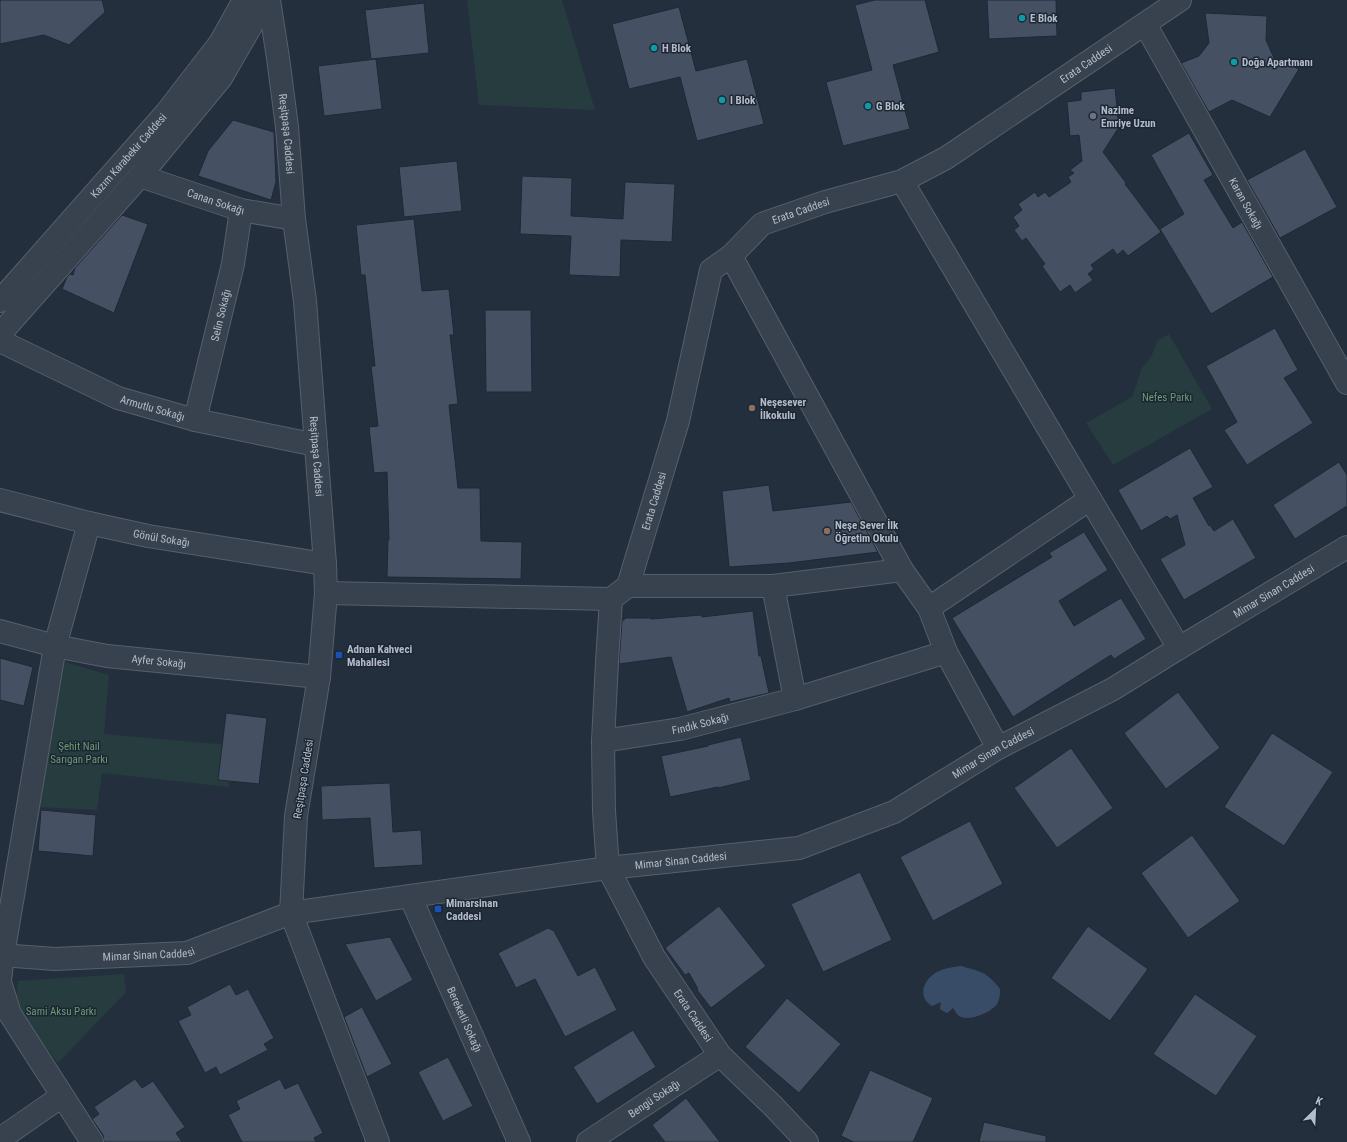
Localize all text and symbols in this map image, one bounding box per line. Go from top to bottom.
place label: E Blok [1030,12,1058,25]
marker: E Blok [1017,13,1027,23]
place label: H Blok [662,42,692,55]
street label: Erata Caddesi [1058,42,1115,86]
marker: H Blok [649,43,659,53]
place label: Doğa Apartmanı [1242,56,1313,69]
marker: Doğa Apartmanı [1229,57,1239,67]
street label: Reşitpaşa Caddesi [276,93,297,174]
place label: I Blok [730,94,756,107]
marker: I Blok [717,95,727,105]
place label: G Blok [876,100,905,113]
marker: G Blok [863,101,873,111]
place label: Nazime Emriye Uzun [1101,104,1156,130]
street label: Kazım Karabekir Caddesi [88,111,170,201]
marker: Nazime Emriye Uzun [1088,111,1098,121]
street label: Karan Sokağı [1226,176,1265,232]
street label: Canan Sokağı [185,186,245,217]
street label: Erata Caddesi [770,195,831,227]
street label: Selin Sokağı [208,288,234,343]
park label: Nefes Parkı [1142,391,1192,404]
street label: Armutlu Sokağı [119,393,186,424]
place label: Neşesever İlkokulu [760,396,807,422]
marker: Neşesever İlkokulu [747,403,757,413]
street label: Reşitpaşa Caddesi [307,416,326,497]
street label: Erata Caddesi [639,470,669,532]
place label: Neşe Sever İlk Öğretim Okulu [835,518,899,545]
marker: Neşe Sever İlk Öğretim Okulu [822,526,832,536]
street label: Gönül Sokağı [132,527,191,550]
street label: Mimar Sinan Caddesi [1231,562,1317,621]
place label: Adnan Kahveci Mahallesi [347,643,412,669]
marker: Adnan Kahveci Mahallesi [334,650,344,660]
street label: Ayfer Sokağı [131,652,187,671]
street label: Fındık Sokağı [671,711,730,737]
street label: Mimar Sinan Caddesi [950,725,1036,782]
street label: Reşitpaşa Caddesi [291,738,316,820]
park label: Şehit Nail Sarıgan Parkı [50,740,108,766]
street label: Mimar Sinan Caddesi [634,850,727,872]
place label: Mimarsinan Caddesi [446,897,498,923]
marker: Mimarsinan Caddesi [433,904,443,914]
street label: Mimar Sinan Caddesi [102,945,197,964]
street label: Bereketli Sokağı [444,985,484,1054]
street label: Erata Caddesi [671,987,715,1044]
park label: Sami Aksu Parkı [26,1005,96,1018]
street label: Bengü Sokağı [626,1077,683,1121]
north arrow [1295,1090,1335,1130]
text: K [1313,1094,1325,1109]

